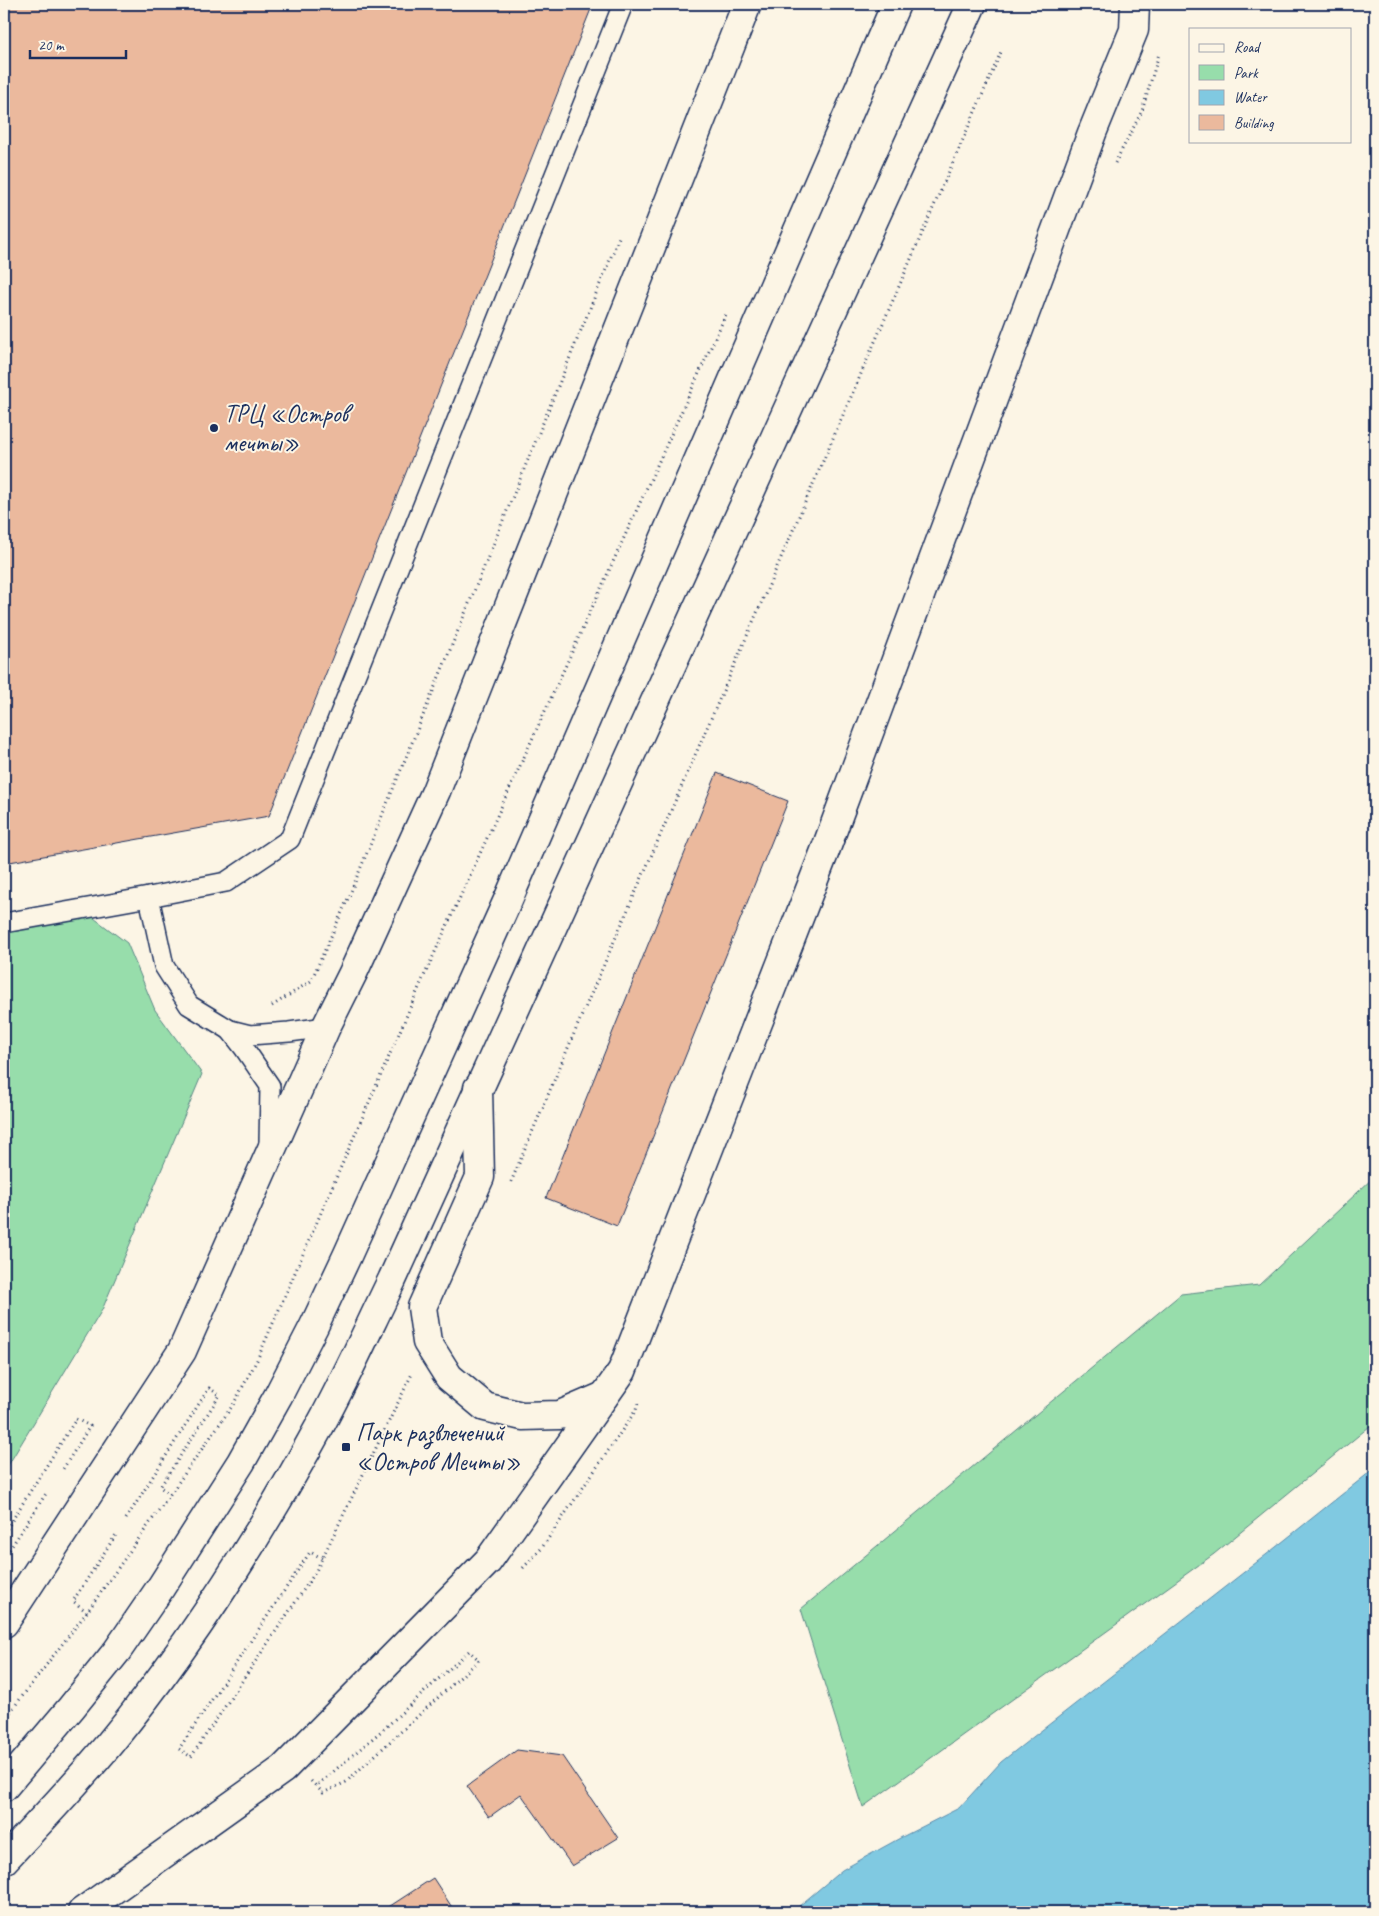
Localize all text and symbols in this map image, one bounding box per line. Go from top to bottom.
scale bar [30,28,126,60]
legend [1189,28,1352,142]
text: 20 m [38,36,65,55]
text: Road [1234,38,1261,57]
text: Park [1234,64,1259,83]
text: Water [1234,88,1268,107]
text: Building [1234,114,1274,133]
place label: ТРЦ «Остров мечты» [224,398,355,459]
marker: ТРЦ «Остров мечты» [208,422,220,434]
place label: Парк развлечений «Остров Мечты» [356,1417,521,1478]
marker: Парк развлечений «Остров Мечты» [340,1441,352,1453]

